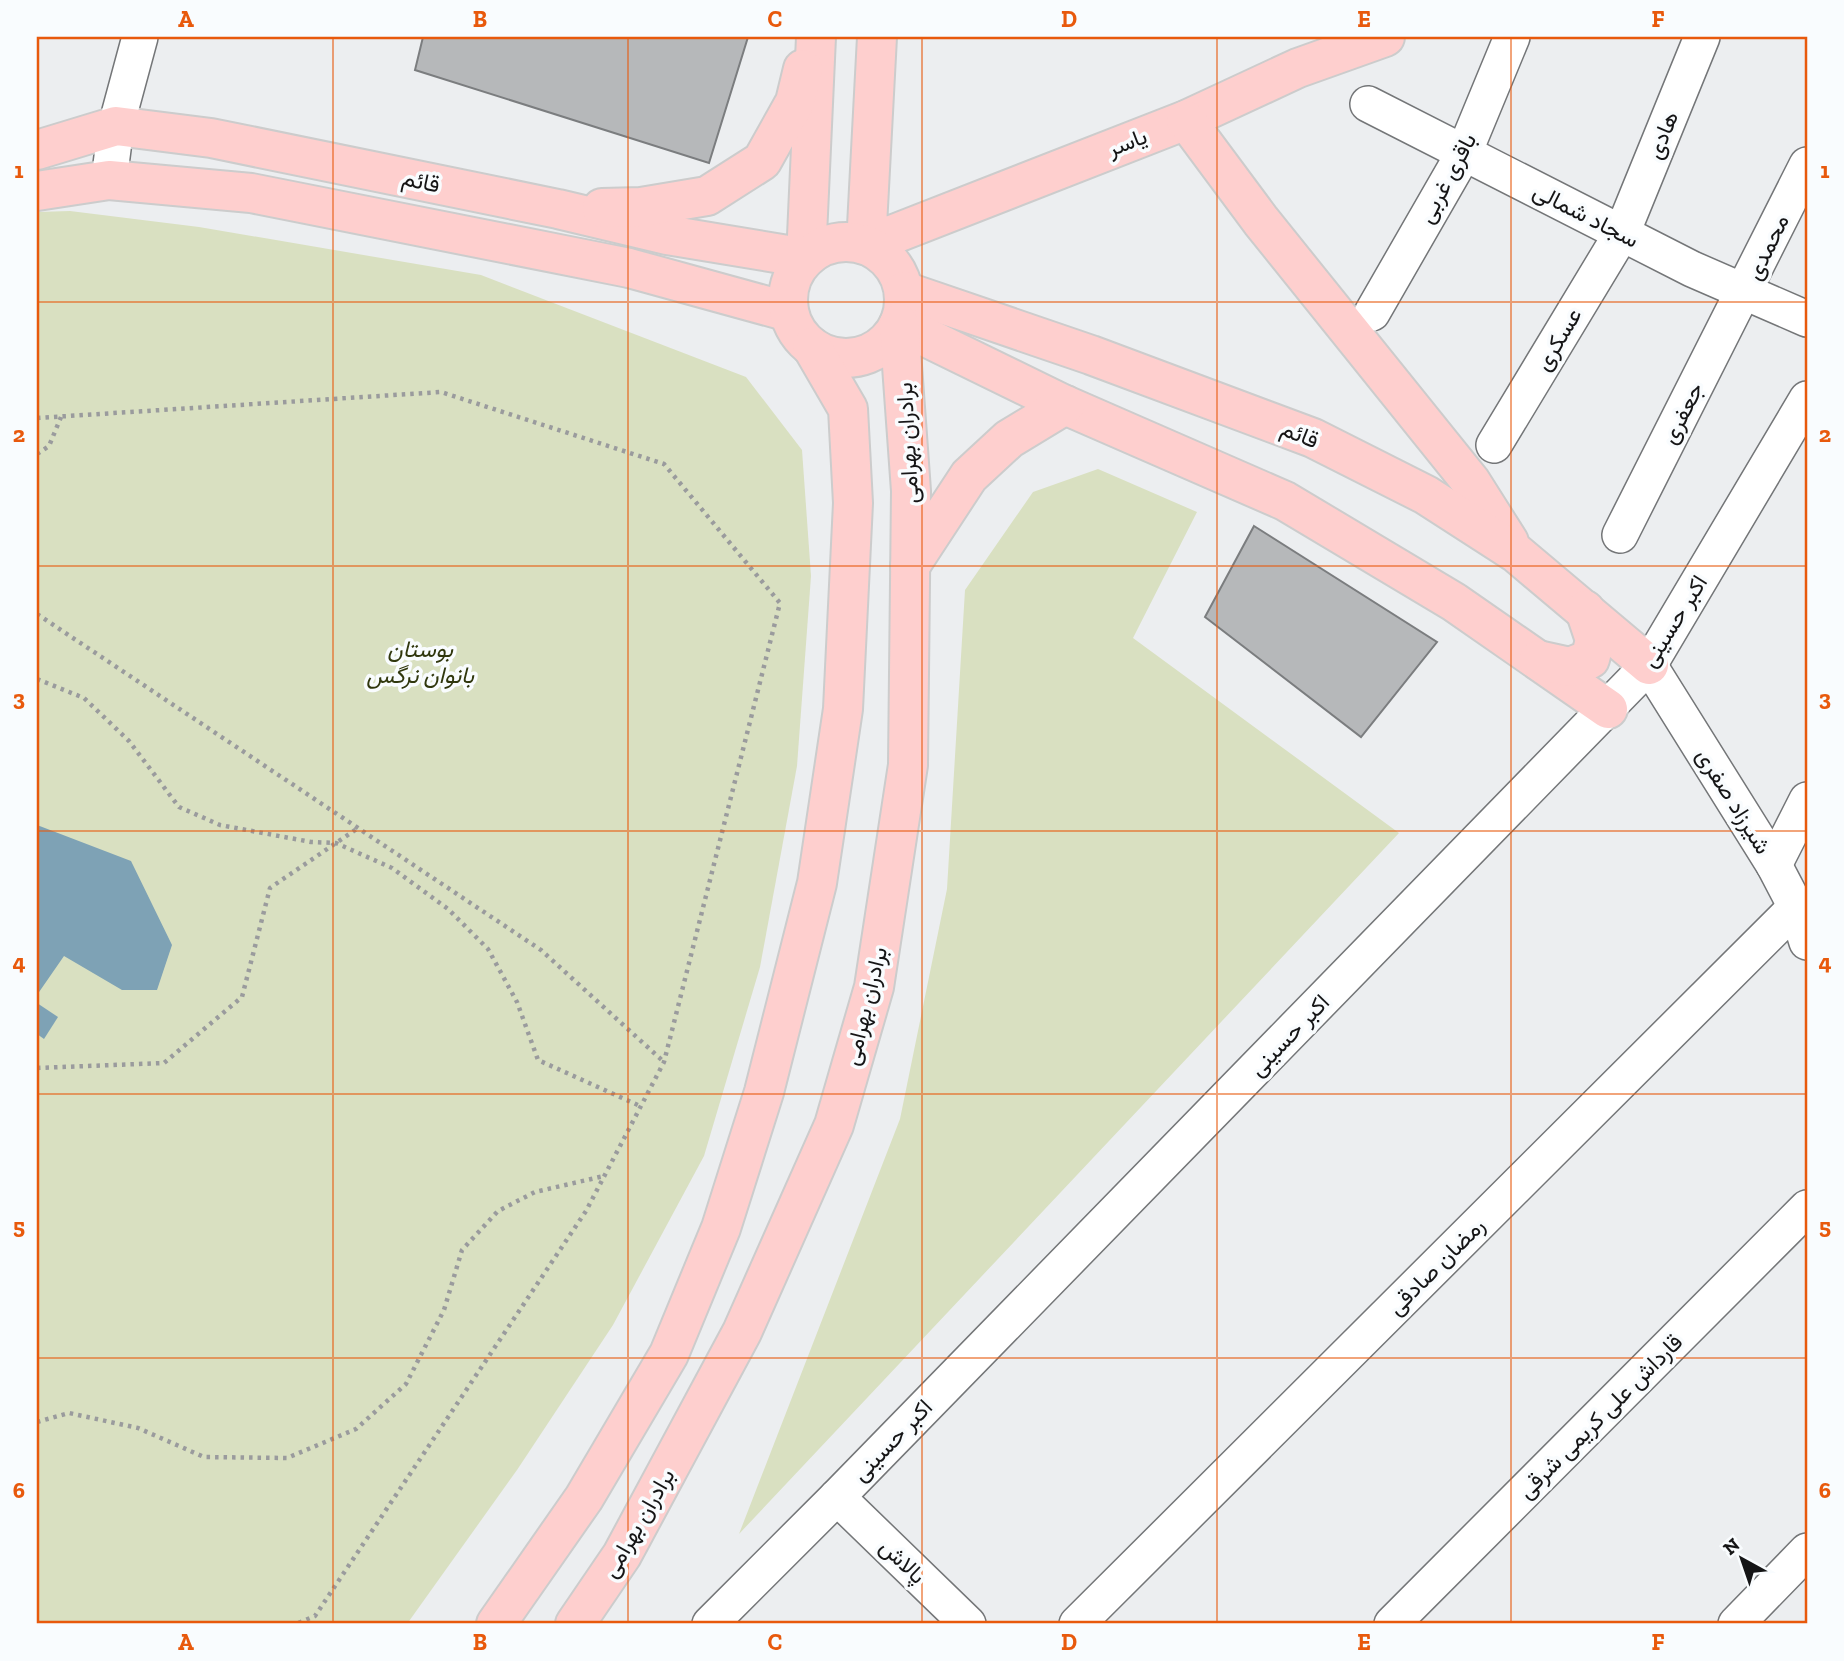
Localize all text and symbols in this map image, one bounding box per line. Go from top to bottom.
text: A [178,5,194,33]
text: B [473,5,487,33]
text: C [768,5,782,33]
text: D [1061,5,1077,33]
text: E [1357,5,1371,33]
text: F [1651,5,1665,33]
street label: هادی [1640,107,1684,163]
street label: یاسر [1102,122,1151,164]
street label: باقری غربی [1412,128,1483,228]
text: 1 [14,156,24,184]
text: 1 [1820,156,1830,184]
street label: قائم [399,163,443,200]
street label: سجاد شمالی [1528,176,1644,254]
street label: محمدی [1739,210,1795,284]
street label: عسکری [1528,303,1588,376]
street label: جعفری [1655,378,1710,449]
street label: برادران بهرامی [890,382,925,504]
street label: قائم [1277,414,1323,455]
text: 2 [13,420,25,448]
text: 2 [1819,420,1831,448]
street label: اکبر حسینی [1635,570,1714,673]
park label: بوستان بانوان نرگس [366,635,475,690]
text: 3 [13,684,25,712]
text: 3 [1819,684,1831,712]
street label: شیرزاد صفری [1690,743,1778,860]
street label: برادران بهرامی [837,944,894,1069]
text: 4 [12,948,26,976]
text: 4 [1818,948,1832,976]
street label: اکبر حسینی [1243,988,1336,1083]
street label: رمضان صادقی [1381,1211,1491,1321]
text: 5 [13,1212,25,1240]
text: 5 [1819,1212,1831,1240]
street label: قارداش علی کریمی شرقی [1512,1328,1689,1505]
street label: اکبر حسینی [846,1393,939,1488]
street label: برادران بهرامی [596,1463,681,1583]
text: 6 [13,1476,25,1504]
text: 6 [1819,1476,1831,1504]
north arrow [1708,1524,1778,1594]
street label: پالاش [873,1532,932,1591]
text: N [1718,1533,1744,1560]
text: A [178,1628,194,1656]
text: B [473,1628,487,1656]
text: C [768,1628,782,1656]
text: D [1061,1628,1077,1656]
text: E [1357,1628,1371,1656]
text: F [1651,1628,1665,1656]

